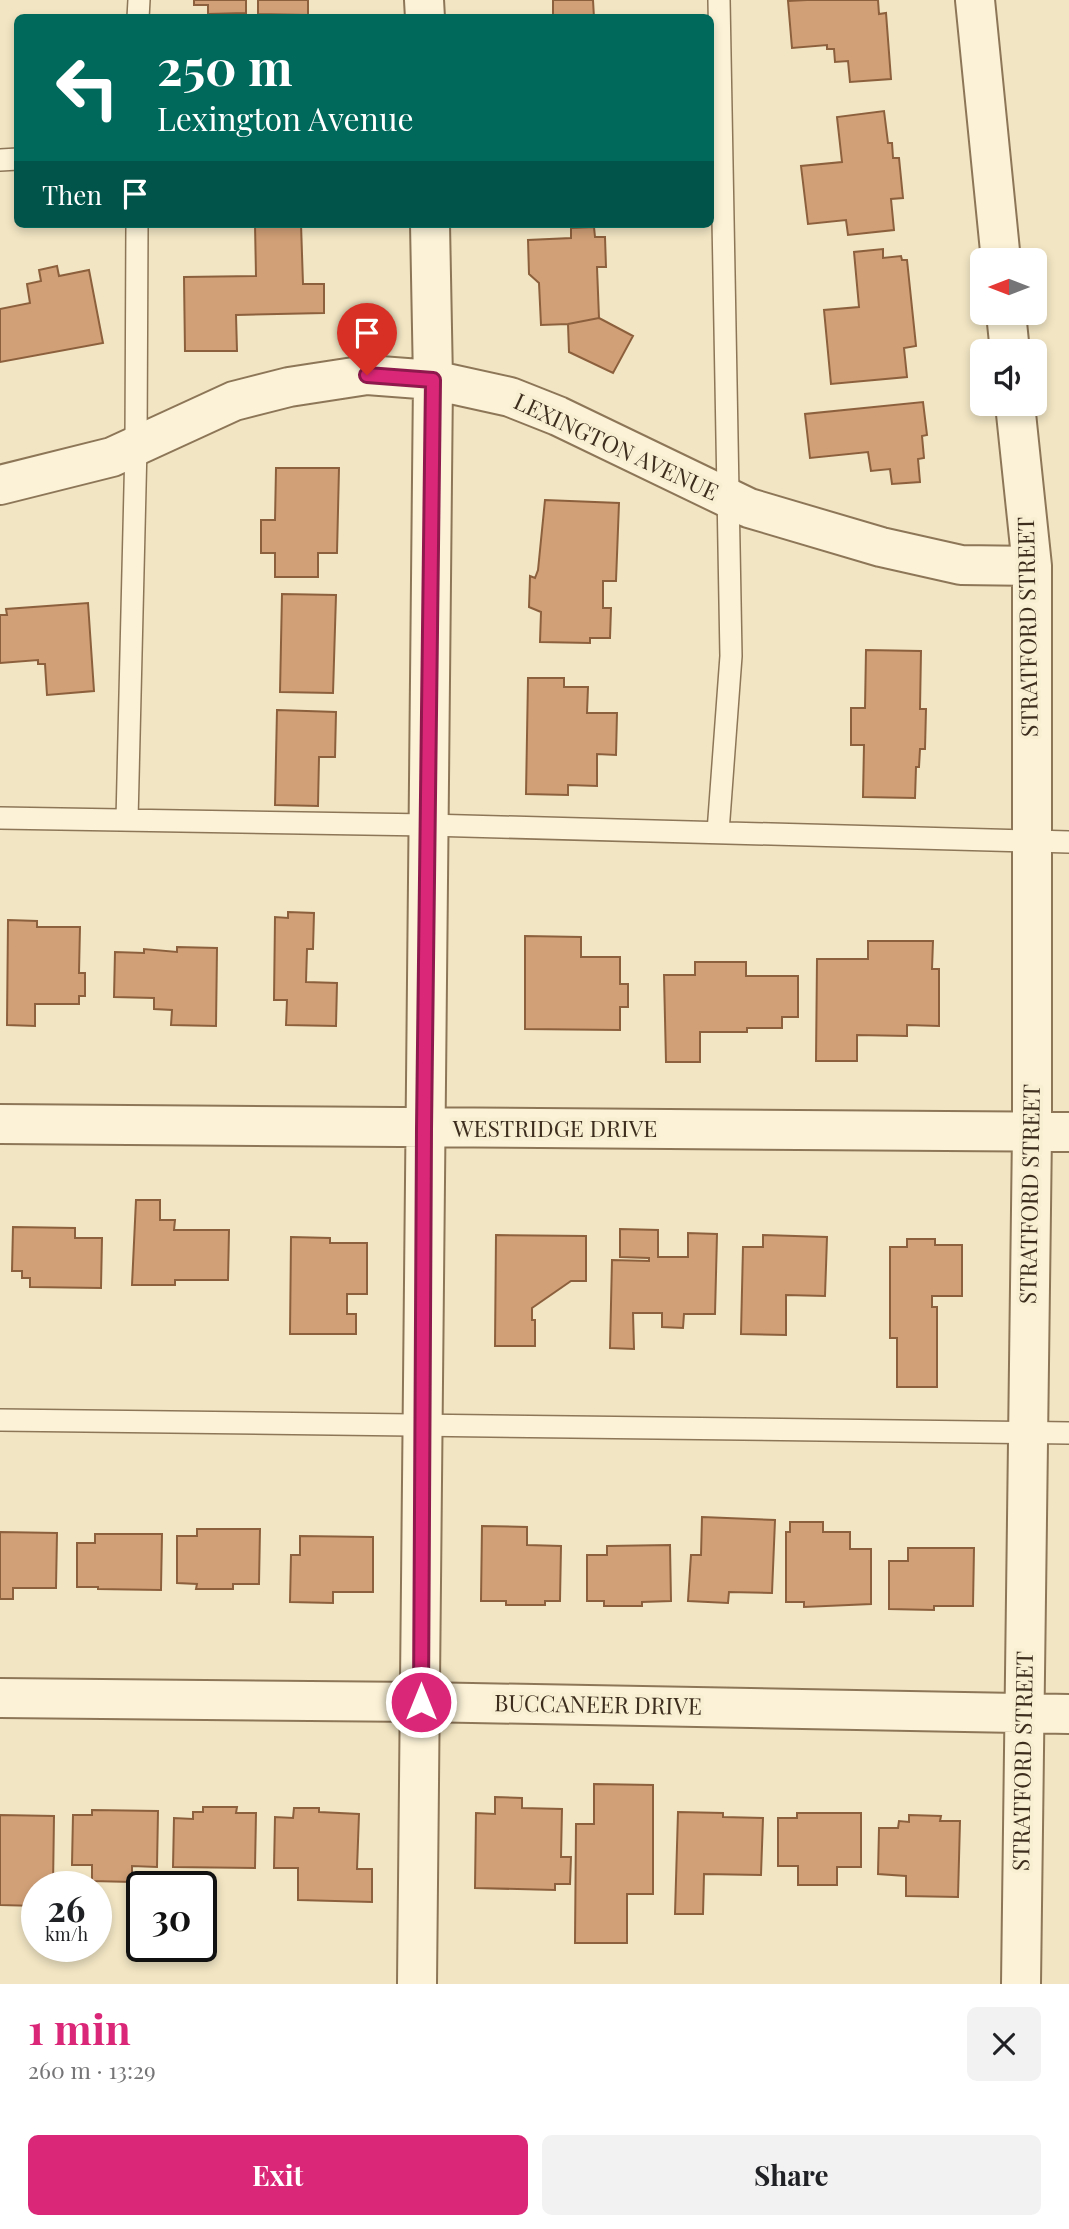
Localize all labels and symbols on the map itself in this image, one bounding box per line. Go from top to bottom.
north arrow [970,248,1046,326]
pin [337,303,397,375]
street label: LEXINGTON AVENUE [509,385,724,507]
street label: STRATFORD STREET [1009,517,1044,737]
street label: STRATFORD STREET [1011,1084,1046,1304]
street label: WESTRIDGE DRIVE [452,1112,657,1143]
street label: STRATFORD STREET [1004,1651,1039,1871]
position arrow [384,1665,458,1739]
street label: BUCCANEER DRIVE [494,1686,702,1721]
speed limit sign: 30 [126,1871,217,1962]

